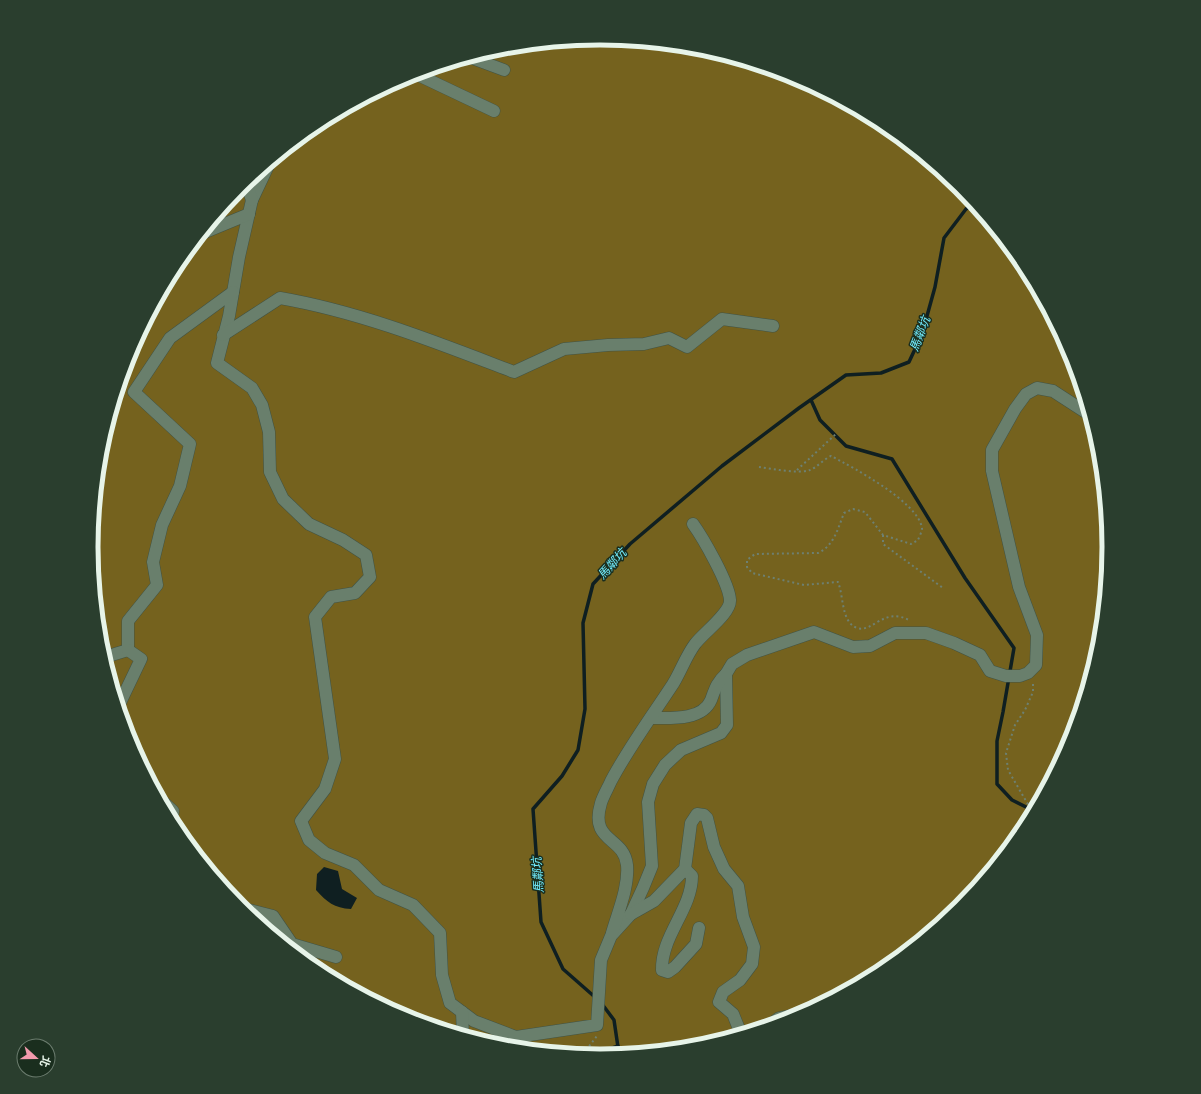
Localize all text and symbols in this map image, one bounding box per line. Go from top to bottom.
water label: 馬鄰坑 [907,313,934,353]
water label: 馬鄰坑 [595,544,631,582]
water label: 馬鄰坑 [530,855,546,893]
north arrow [16,1038,56,1078]
text: 北 [38,1054,53,1069]

